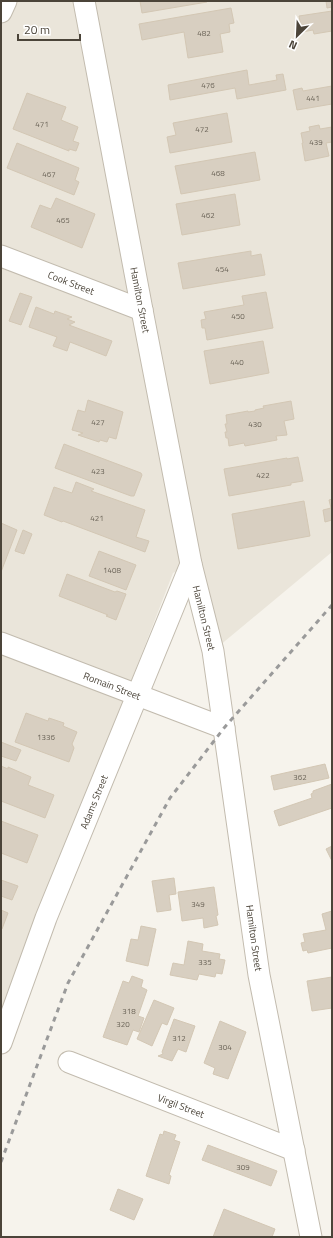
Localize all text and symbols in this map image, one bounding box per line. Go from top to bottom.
scale bar [18,16,80,42]
north arrow [277,16,317,56]
text: 20 m [24,20,50,39]
house number: 482 [197,27,211,39]
text: N [286,36,300,54]
house number: 476 [201,79,215,91]
house number: 441 [306,92,320,104]
house number: 471 [35,118,49,130]
house number: 472 [195,123,209,135]
house number: 439 [309,136,323,148]
house number: 468 [211,167,225,179]
house number: 467 [42,168,56,180]
house number: 462 [201,209,215,221]
house number: 465 [56,214,70,226]
house number: 454 [215,263,229,275]
street label: Hamilton Street [126,266,154,335]
street label: Cook Street [46,267,97,299]
house number: 450 [231,310,245,322]
house number: 440 [230,356,244,368]
house number: 427 [91,416,105,428]
house number: 430 [248,418,262,430]
house number: 423 [91,465,105,477]
house number: 422 [256,469,270,481]
house number: 421 [90,512,104,524]
house number: 1408 [103,564,121,576]
street label: Hamilton Street [189,584,219,653]
street label: Romain Street [81,668,143,704]
house number: 1336 [37,731,55,743]
house number: 362 [293,771,307,783]
street label: Adams Street [76,772,112,831]
house number: 349 [191,898,205,910]
street label: Hamilton Street [242,904,266,973]
house number: 335 [198,956,212,968]
house number: 318 [122,1005,136,1017]
house number: 320 [116,1018,130,1030]
house number: 312 [172,1032,186,1044]
house number: 304 [218,1041,232,1053]
street label: Virgil Street [155,1090,207,1122]
house number: 309 [236,1161,250,1173]

